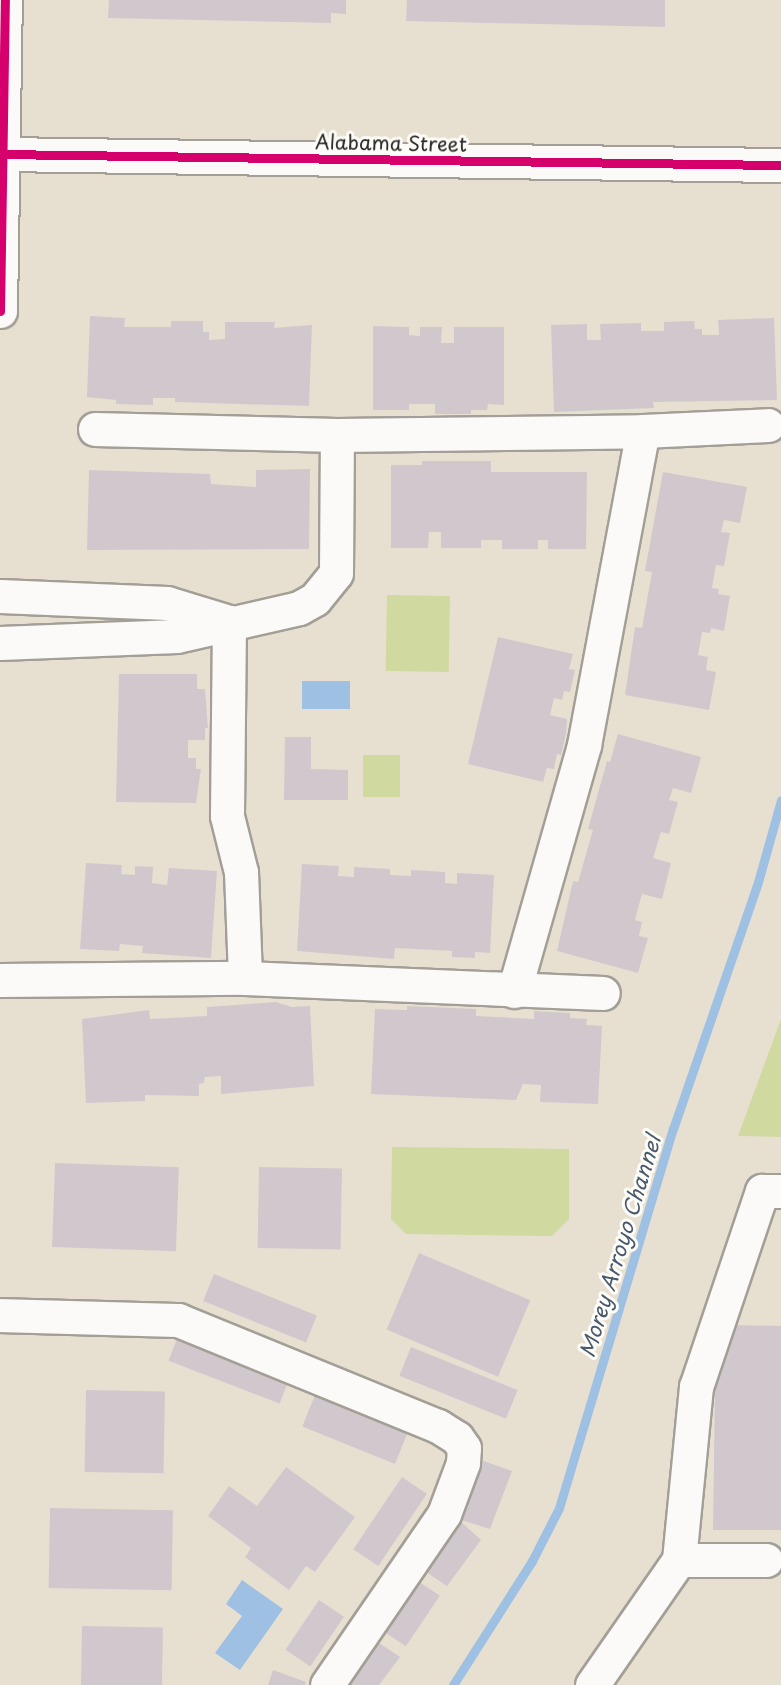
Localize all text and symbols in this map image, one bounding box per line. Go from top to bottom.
street label: Alabama Street [314,130,468,156]
water label: Morey Arroyo Channel [573,1131,665,1361]

